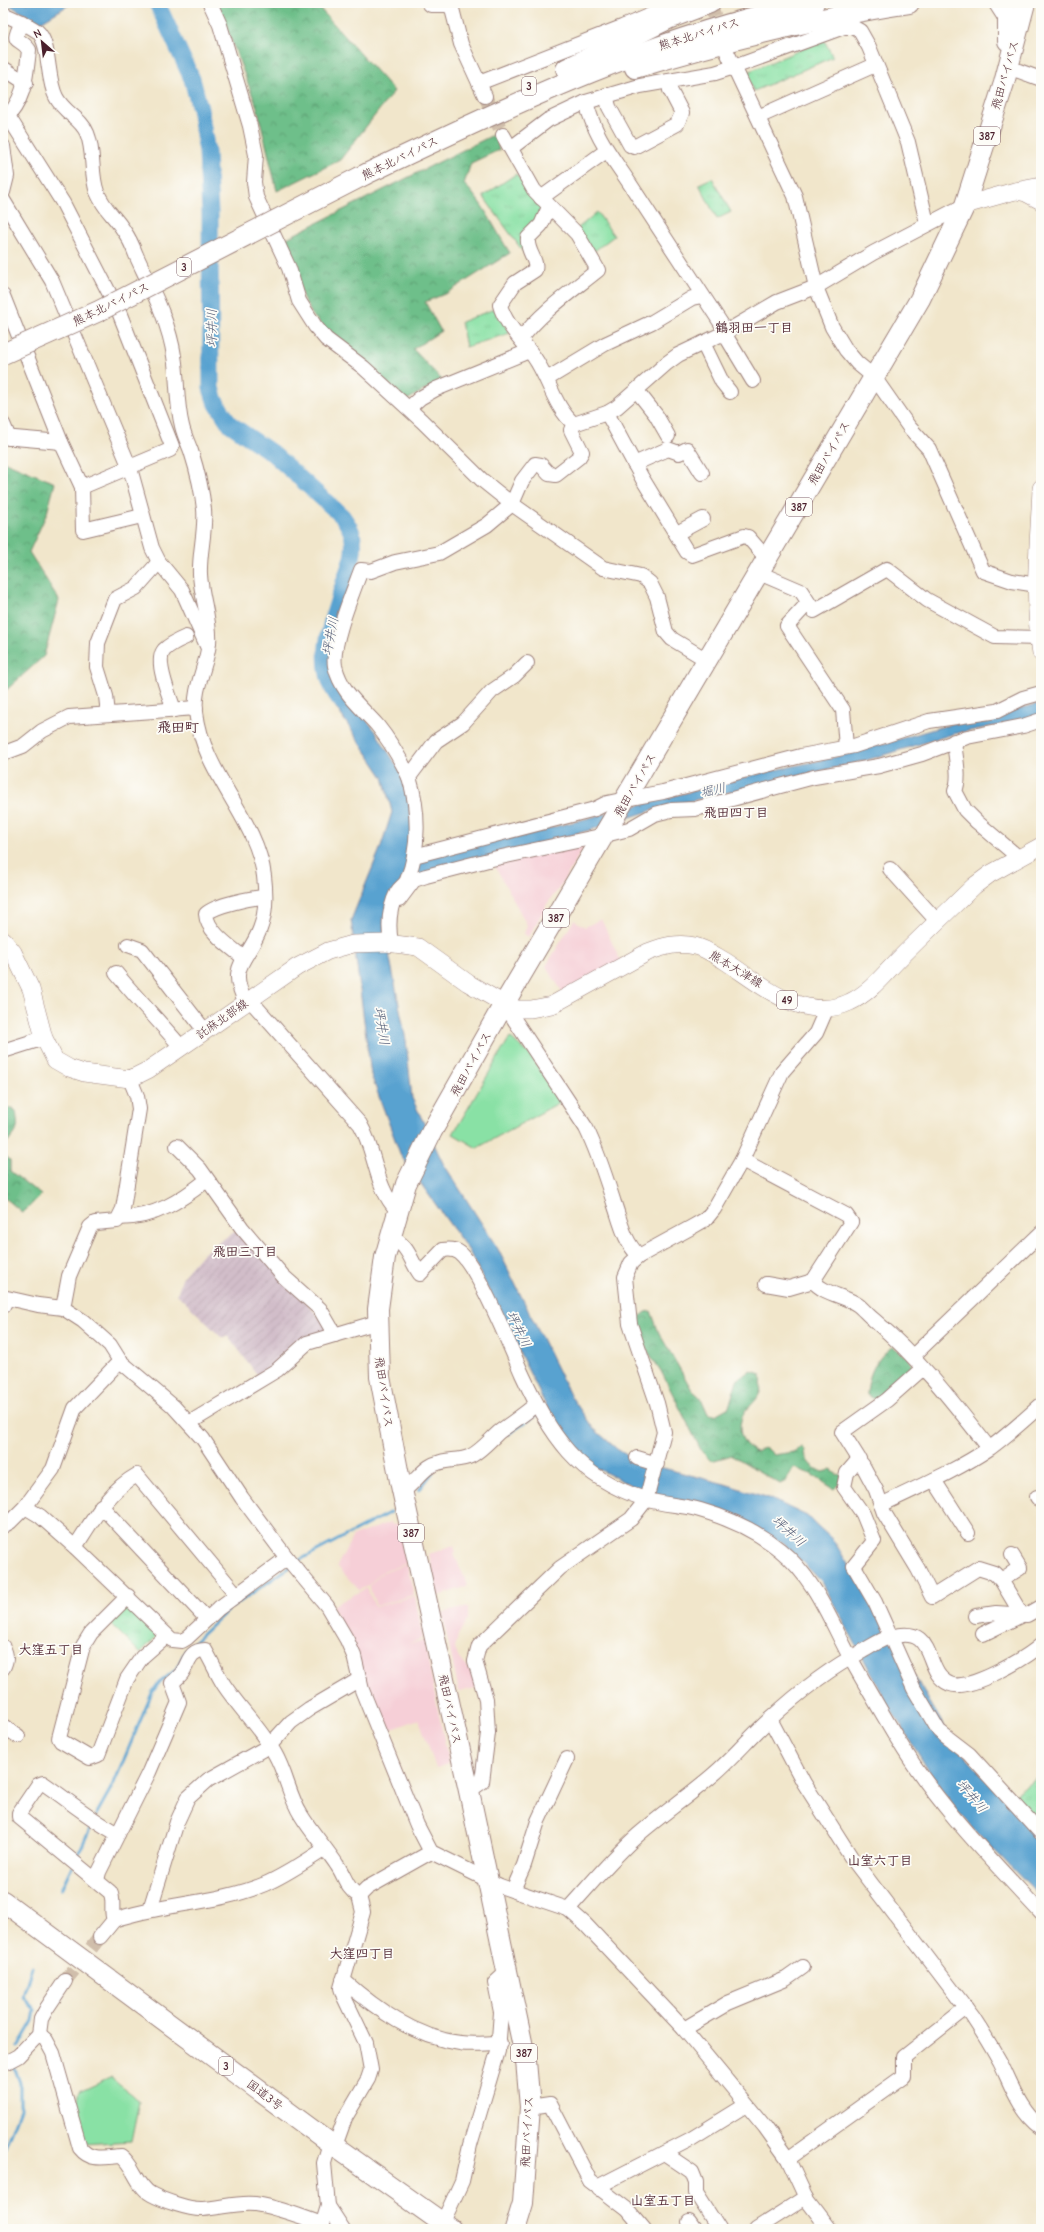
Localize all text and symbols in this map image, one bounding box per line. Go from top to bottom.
street label: 熊本北バイパス [657,15,741,53]
north arrow [22,22,62,62]
text: N [31,26,44,41]
street label: 飛田バイパス [988,39,1022,111]
road number: 3 [522,77,536,95]
road number: 387 [974,127,1000,145]
street label: 熊本北バイパス [359,133,441,183]
road number: 3 [177,258,191,276]
street label: 熊本北バイパス [70,279,152,329]
water label: 坪井川 [204,308,219,348]
district label: 鶴羽田一丁目 [715,320,793,335]
street label: 飛田バイパス [805,418,853,488]
road number: 387 [786,498,812,516]
water label: 坪井川 [319,615,341,657]
district label: 飛田町 [157,719,199,736]
street label: 飛田バイパス [611,750,659,820]
water label: 堀川 [699,780,727,800]
district label: 飛田四丁目 [703,805,769,820]
road number: 387 [543,909,569,927]
street label: 熊本大津線 [707,948,765,990]
road number: 49 [777,991,797,1009]
street label: 託麻北部線 [193,996,251,1042]
water label: 坪井川 [372,1006,392,1046]
street label: 飛田バイパス [447,1029,495,1099]
district label: 飛田三丁目 [212,1244,278,1259]
water label: 坪井川 [504,1308,534,1350]
street label: 飛田バイパス [372,1355,396,1429]
water label: 坪井川 [769,1512,809,1550]
road number: 387 [398,1524,424,1542]
district label: 大窪五丁目 [18,1642,84,1657]
street label: 飛田バイパス [436,1672,464,1746]
water label: 坪井川 [954,1776,990,1816]
district label: 山室六丁目 [847,1853,913,1868]
district label: 大窪四丁目 [329,1946,395,1961]
road number: 387 [511,2044,537,2062]
road number: 3 [219,2057,233,2075]
street label: 国道3号 [244,2077,286,2113]
street label: 飛田バイパス [518,2096,536,2168]
district label: 山室五丁目 [630,2193,696,2208]

